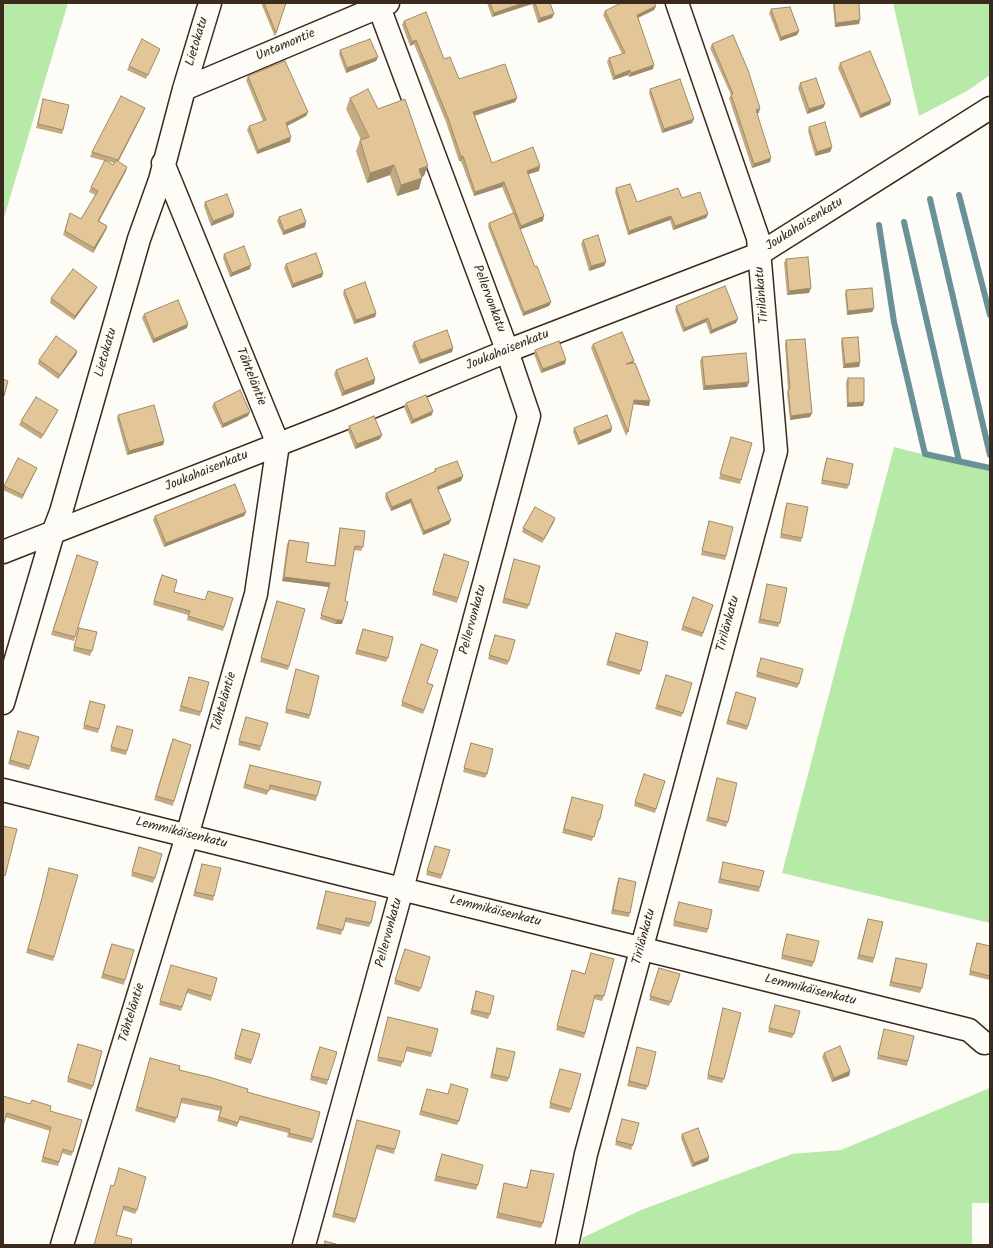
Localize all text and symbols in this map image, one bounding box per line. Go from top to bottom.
street label: Lietokatu [183,16,213,68]
street label: Untamontie [254,27,318,65]
street label: Joukahaisenkatu [763,195,847,255]
street label: Pellervonkatu [468,263,508,335]
street label: Tirilänkatu [753,266,773,324]
street label: Lietokatu [93,327,121,379]
street label: Joukahaisenkatu [464,327,552,375]
street label: Tähteläntie [231,346,269,408]
street label: Joukahaisenkatu [163,448,251,496]
street label: Pellervonkatu [457,584,491,656]
street label: Tirilänkatu [714,594,744,654]
street label: Tähteläntie [209,670,241,734]
street label: Lemmikäisenkatu [134,815,228,853]
street label: Lemmikäisenkatu [448,893,542,931]
street label: Pellervonkatu [373,897,407,969]
street label: Tirilänkatu [630,907,660,967]
street label: Lemmikäisenkatu [763,972,857,1010]
street label: Tähteläntie [117,981,149,1045]

